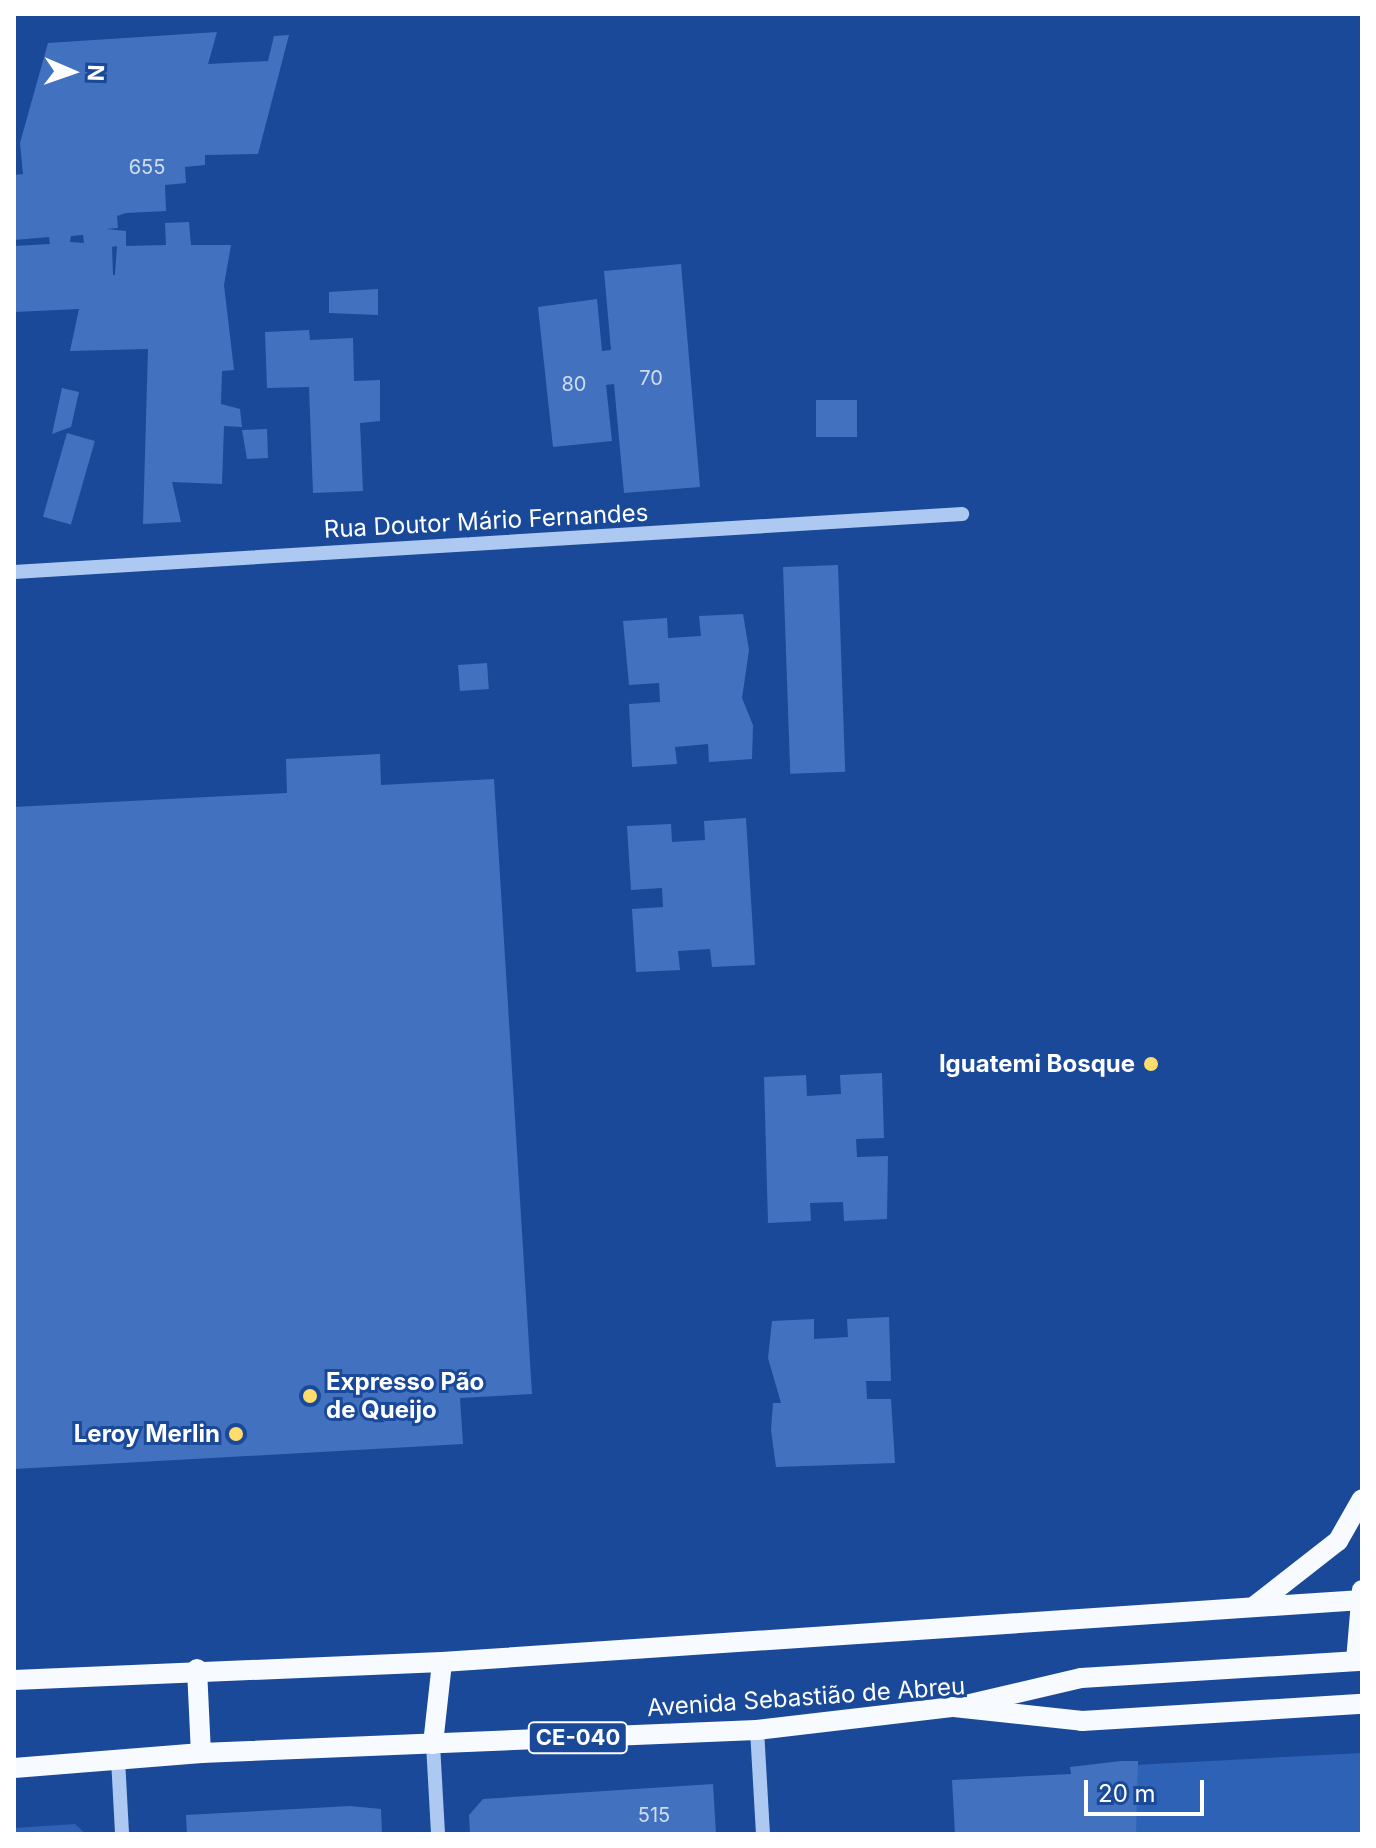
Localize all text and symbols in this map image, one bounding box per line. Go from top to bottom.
north arrow [32,32,112,112]
text: N [83,64,109,82]
house number: 655 [129,155,165,179]
house number: 70 [639,366,663,390]
house number: 80 [562,372,586,396]
street label: Rua Doutor Mário Fernandes [323,498,649,544]
place label: Iguatemi Bosque [939,1050,1135,1078]
marker: Iguatemi Bosque [1142,1055,1160,1073]
place label: Expresso Pão de Queijo [326,1368,484,1424]
marker: Expresso Pão de Queijo [301,1387,319,1405]
place label: Leroy Merlin [74,1420,220,1448]
marker: Leroy Merlin [227,1425,245,1443]
street label: Avenida Sebastião de Abreu [646,1672,966,1722]
road number: CE-040 [526,1720,630,1756]
scale bar [1088,1764,1208,1814]
text: 20 m [1098,1779,1156,1808]
house number: 515 [638,1803,670,1827]

